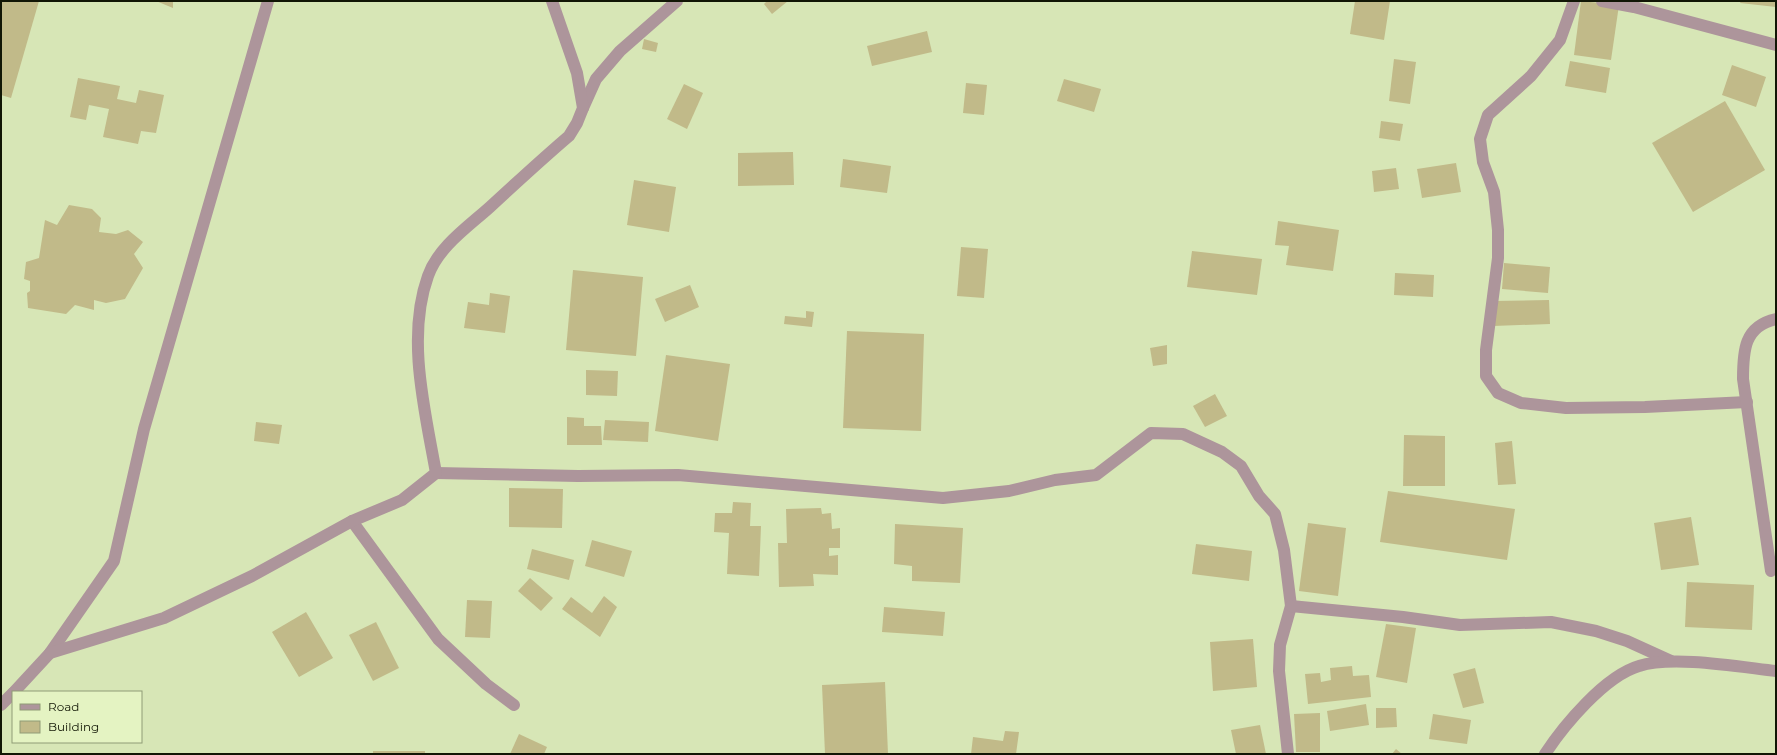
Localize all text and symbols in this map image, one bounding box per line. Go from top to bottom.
legend [12,691,142,743]
text: Road [48,699,79,714]
text: Building [48,719,99,734]

